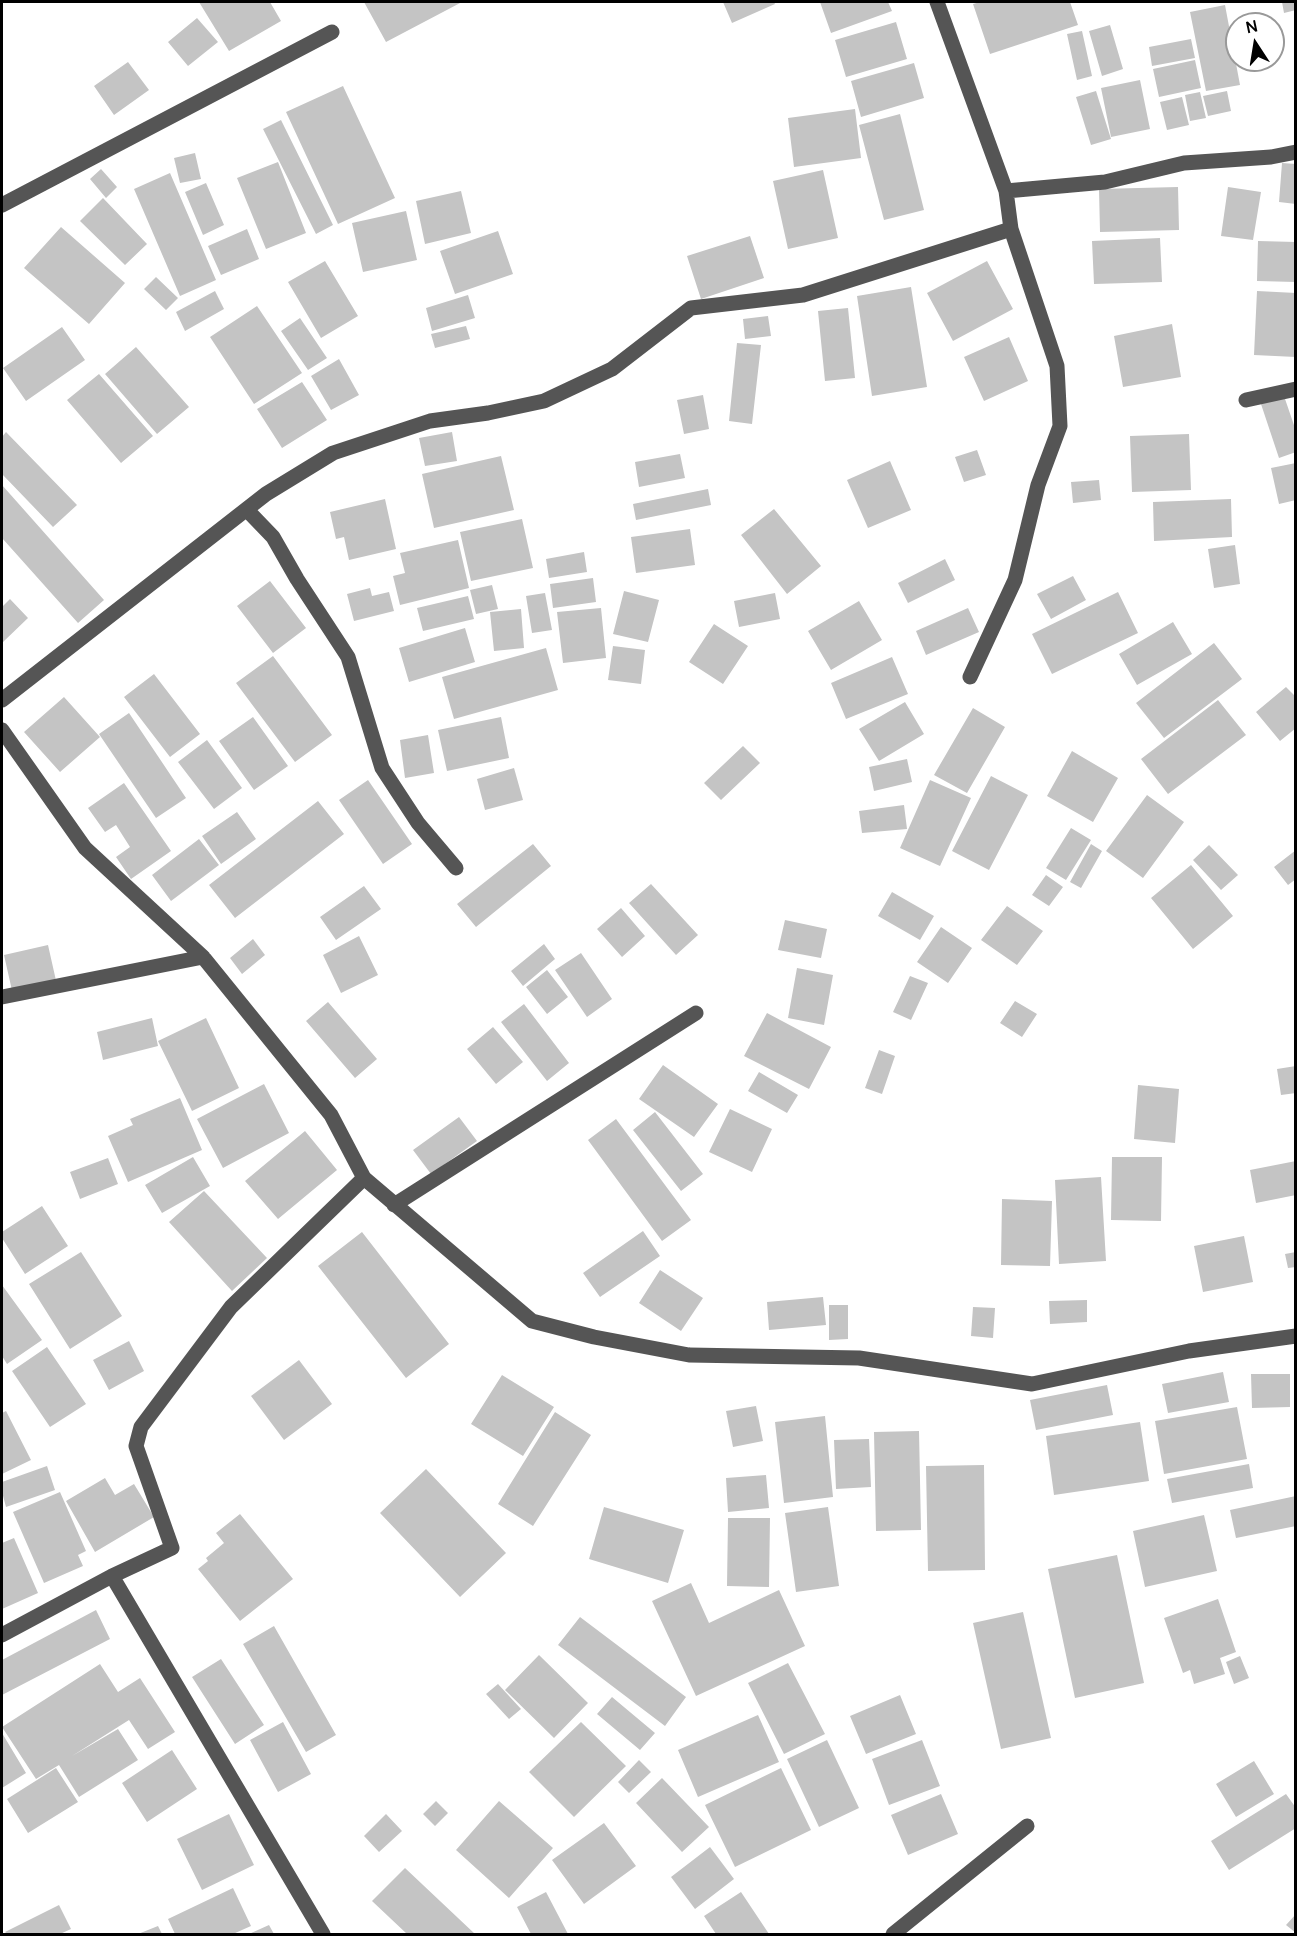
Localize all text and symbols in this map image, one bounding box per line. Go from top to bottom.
north arrow [1225,12,1285,72]
text: N [1244,14,1260,38]

